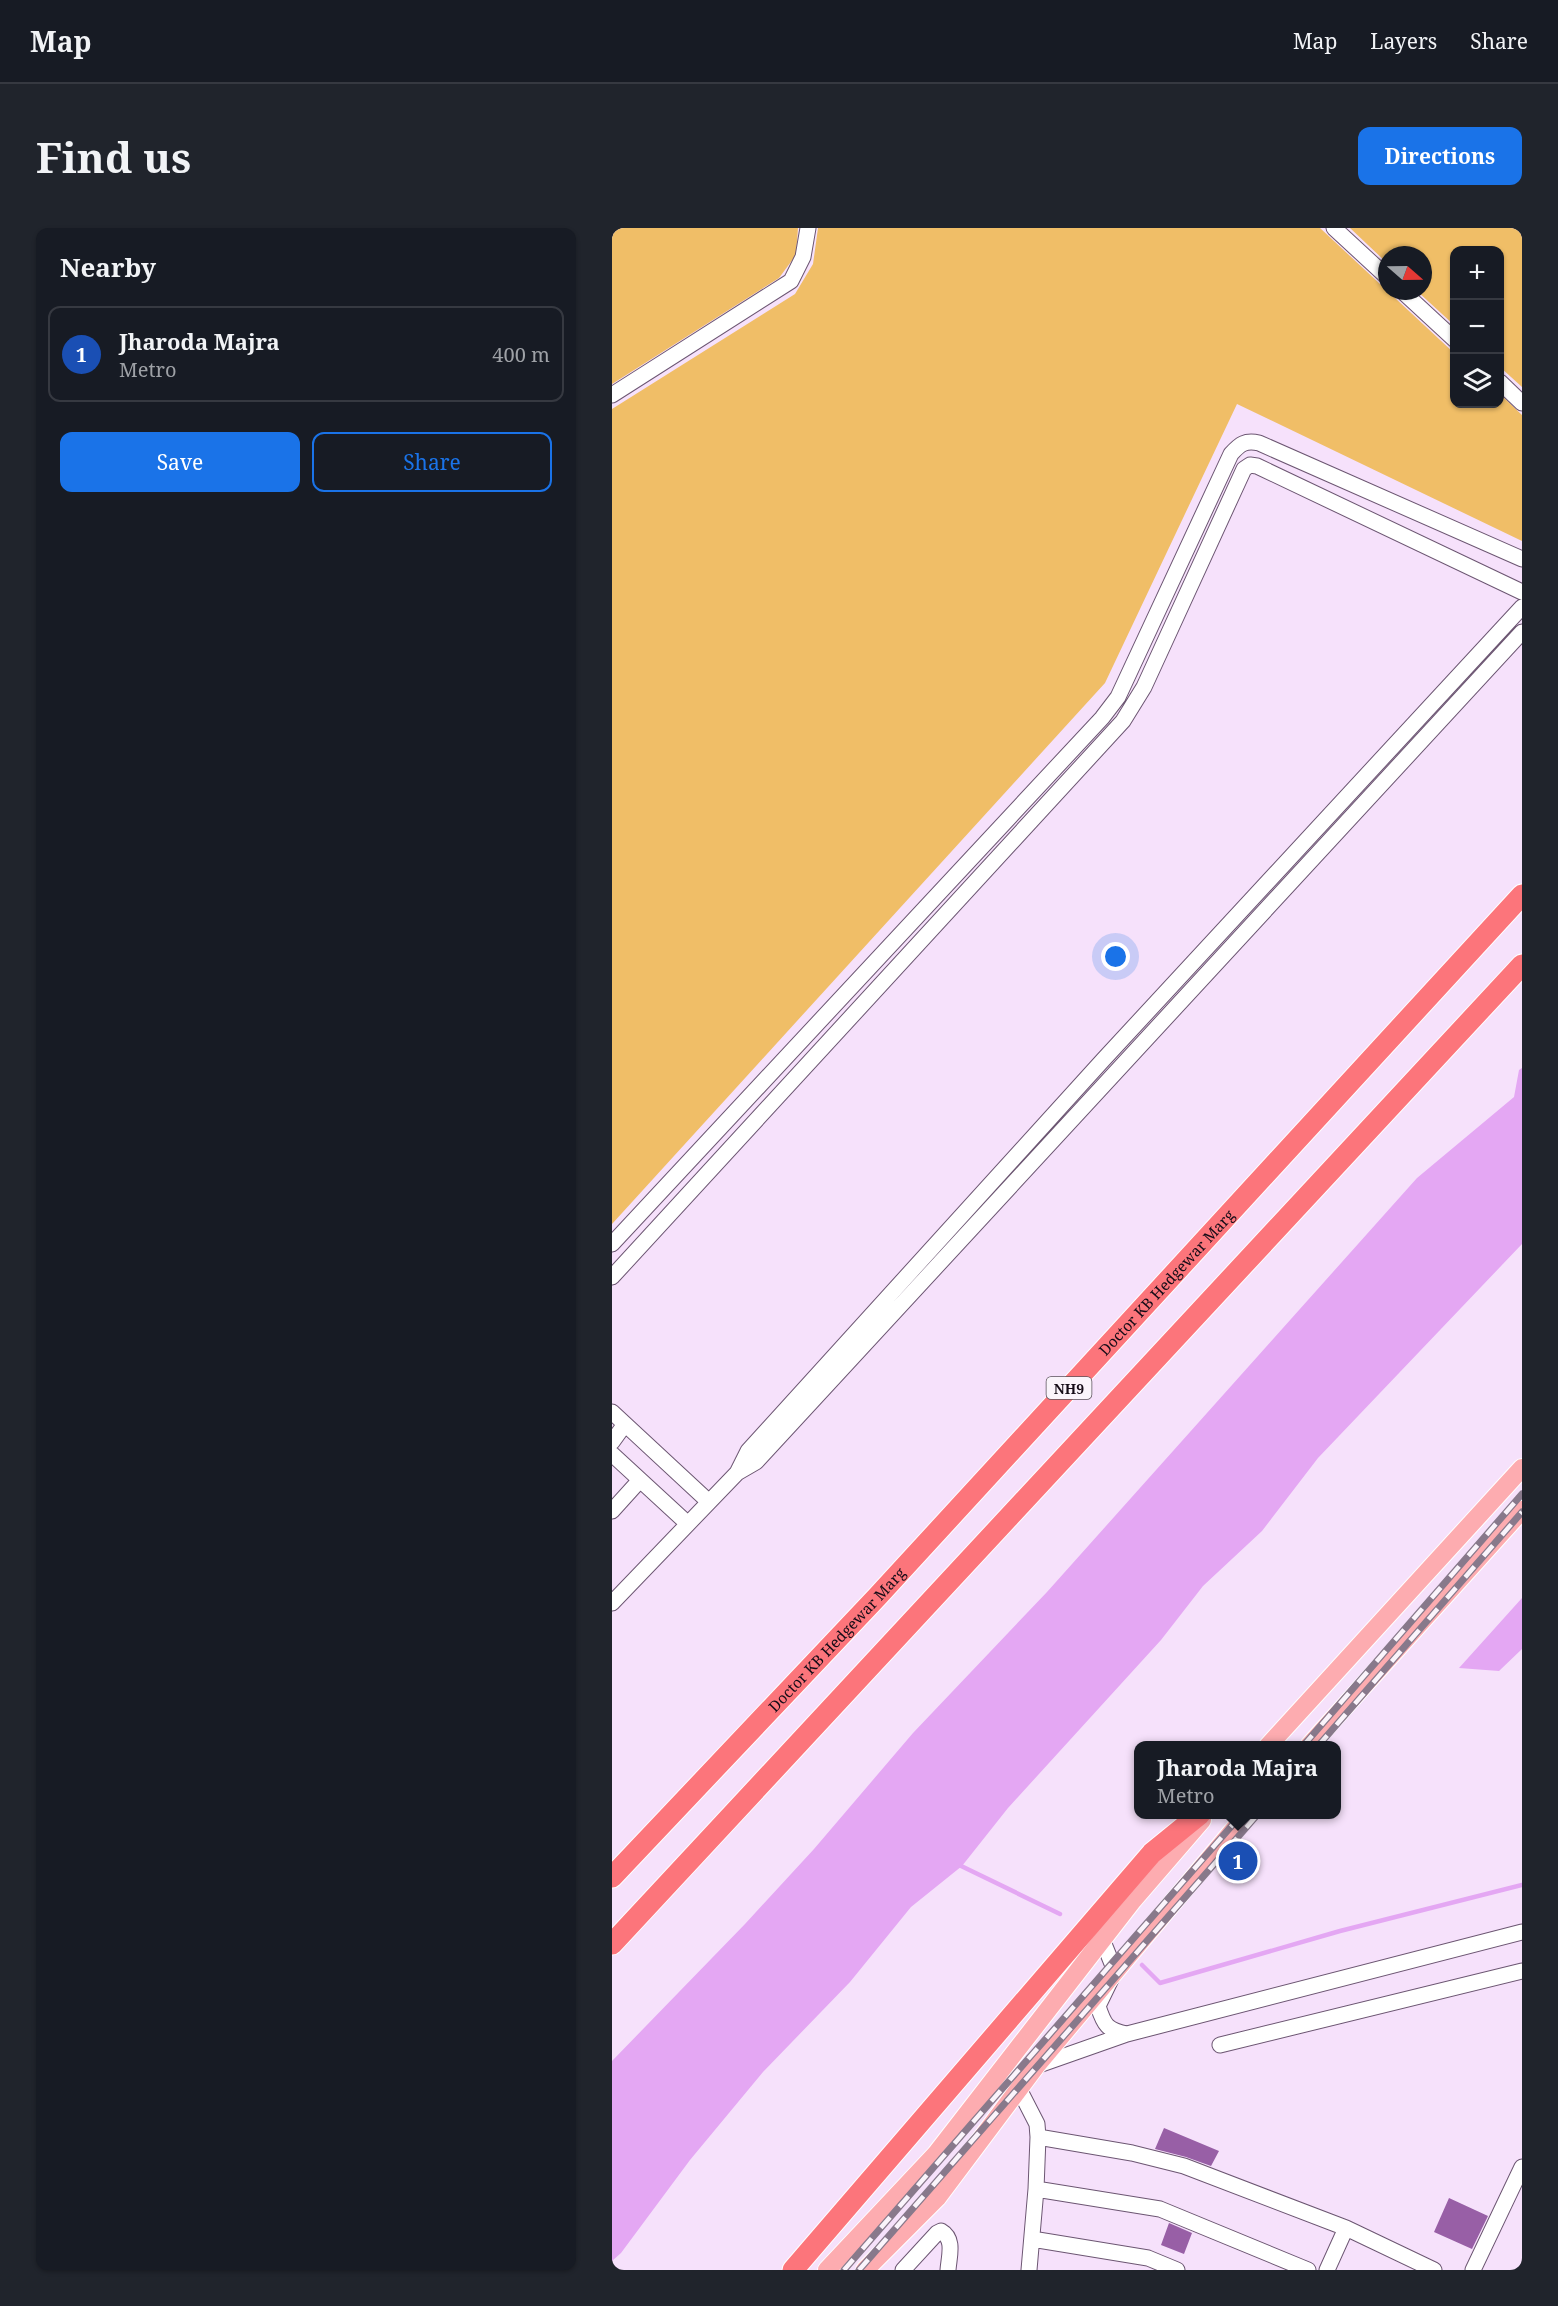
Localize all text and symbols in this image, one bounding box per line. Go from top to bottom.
text: Map [30,22,92,60]
text: Map [1293,27,1337,55]
text: Layers [1370,27,1437,55]
text: Share [1470,27,1528,55]
button: Directions [1358,127,1522,185]
text: Find us [36,128,191,185]
north arrow [1378,246,1432,300]
map controls [1450,246,1504,408]
button: + [1450,246,1504,300]
text: Nearby [60,249,156,285]
button: − [1450,300,1504,354]
text: Jharoda Majra [119,326,280,356]
text: 1 [76,341,87,368]
text: 400 m [492,341,550,368]
button: layers [1450,354,1504,408]
text: Metro [119,356,176,383]
button: Save [60,432,300,492]
button: Share [312,432,552,492]
your location [1101,942,1130,971]
street label: Doctor KB Hedgewar Marg [1094,1205,1238,1359]
road number: NH9 [1046,1377,1092,1399]
street label: Doctor KB Hedgewar Marg [764,1563,910,1716]
popup [1134,1741,1341,1819]
text: Jharoda Majra [1157,1752,1318,1782]
text: Metro [1157,1782,1215,1809]
pin: 1 [1218,1838,1258,1884]

